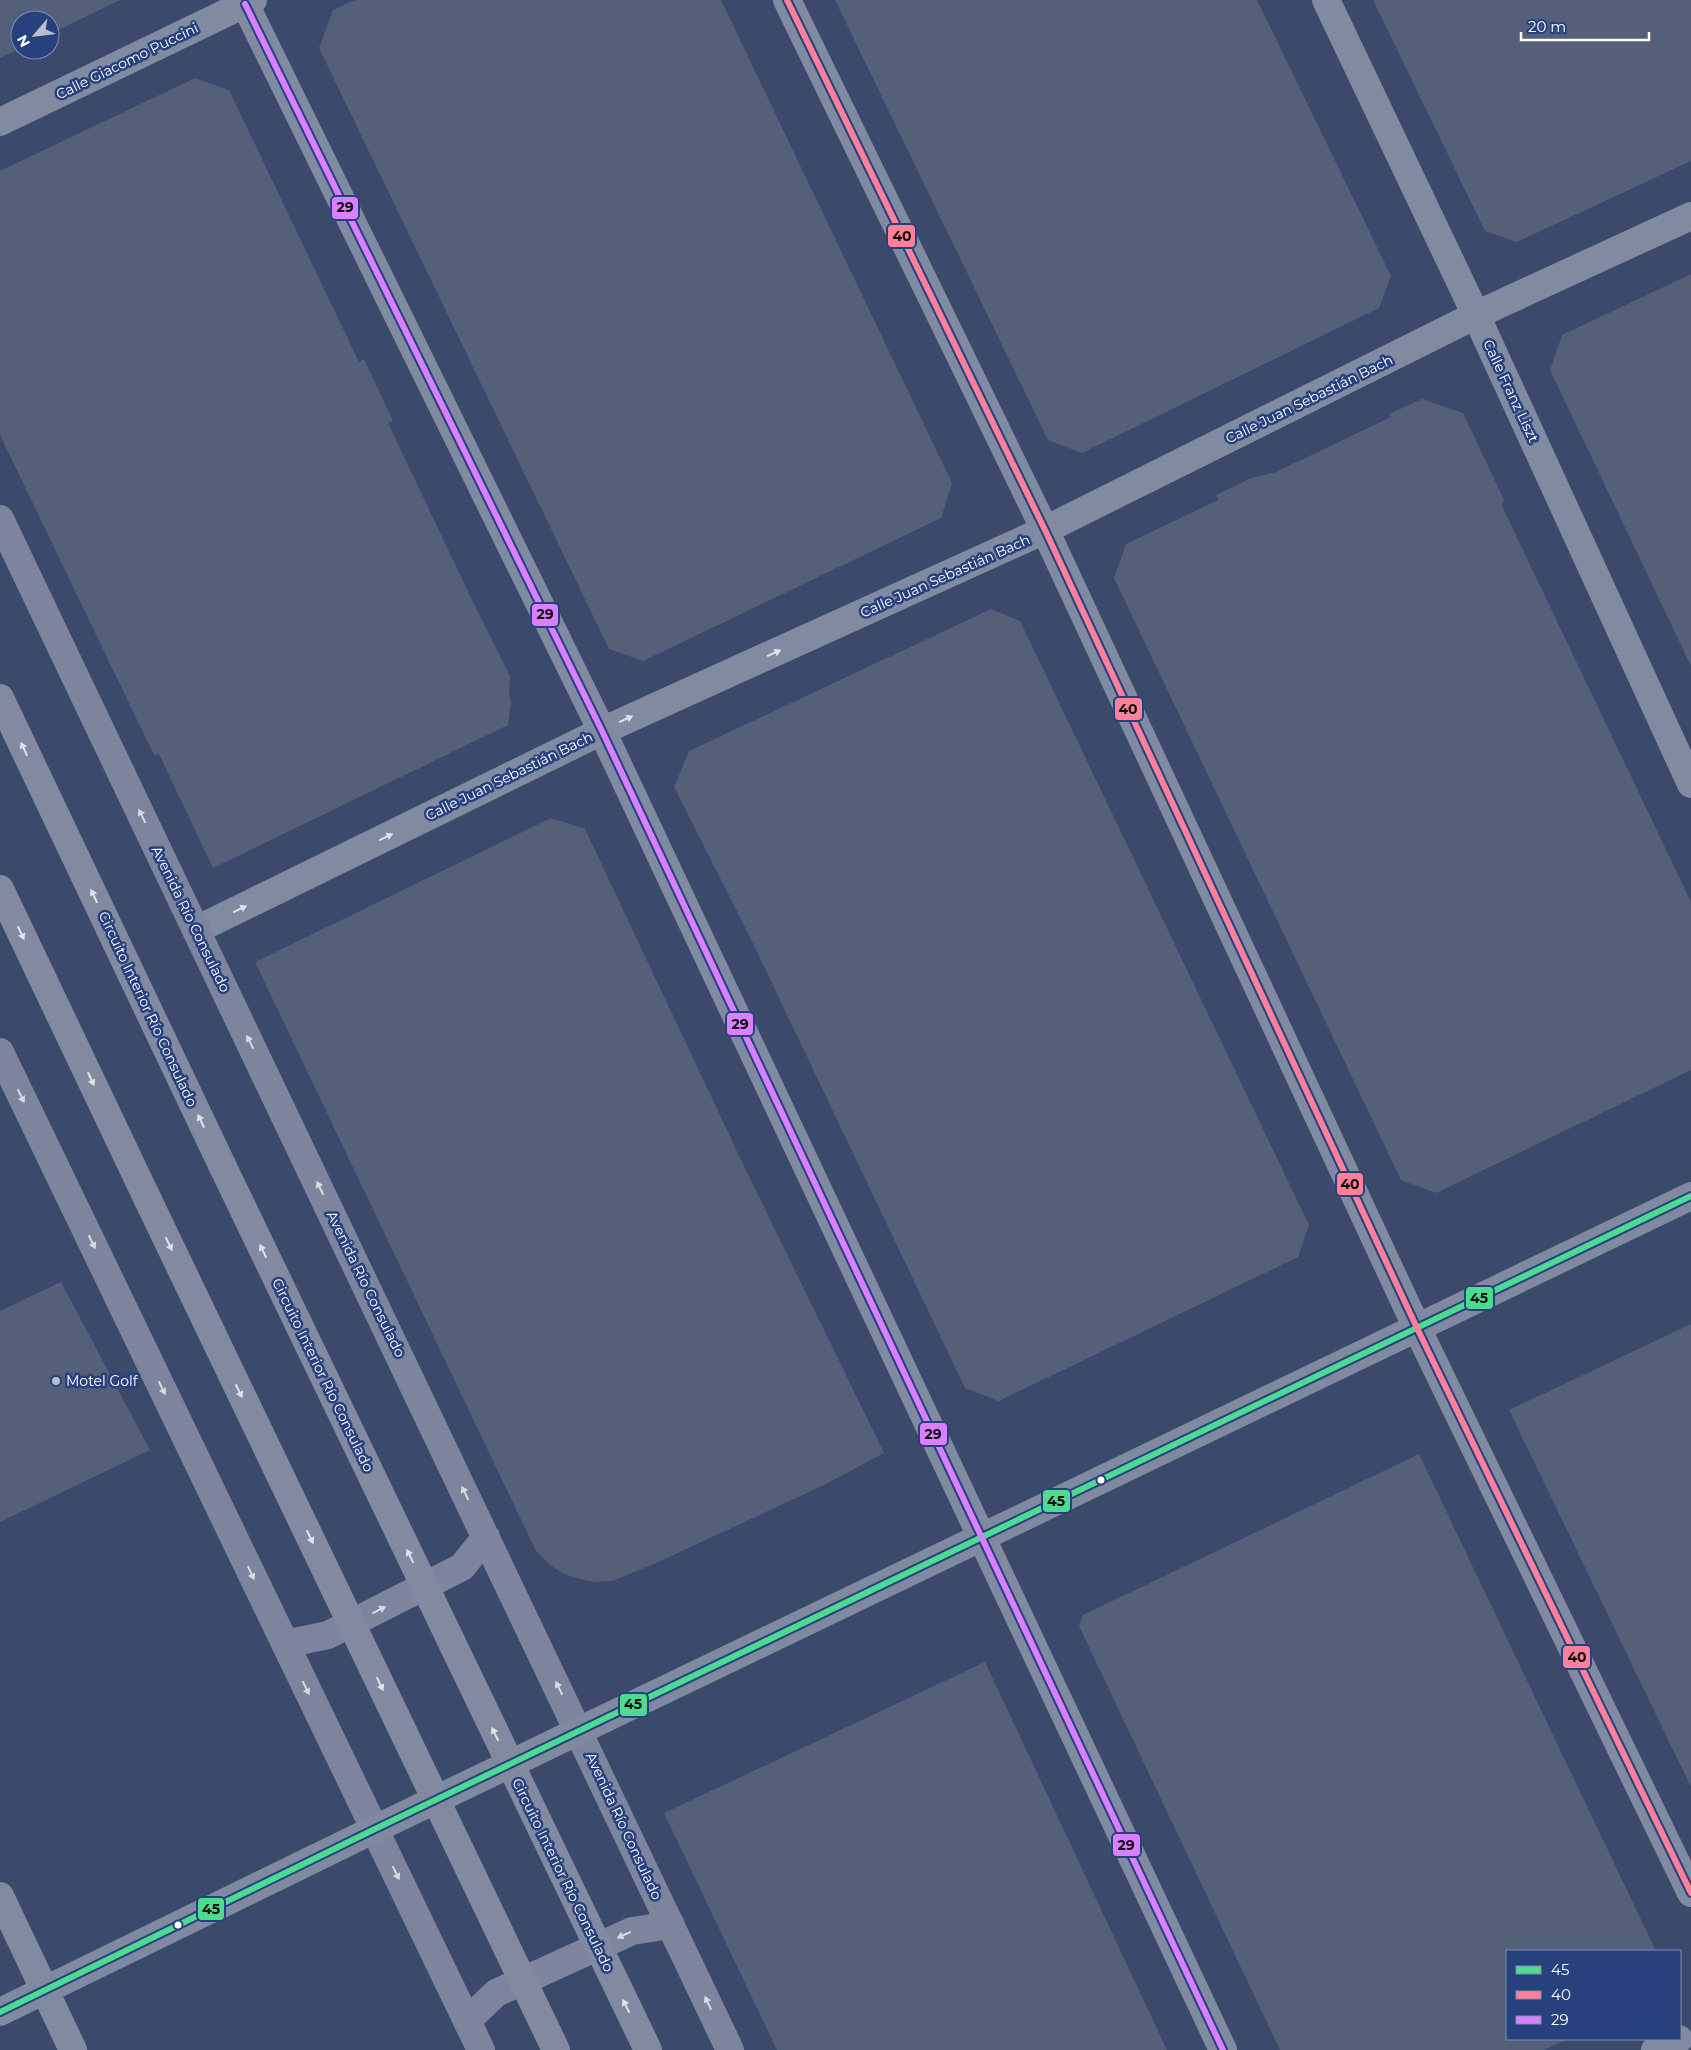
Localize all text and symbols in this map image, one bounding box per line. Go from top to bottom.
north arrow [10,10,60,60]
scale bar [1521,10,1648,42]
text: 20 m [1528,17,1566,36]
street label: Calle Giacomo Puccini [53,19,201,103]
text: N [13,32,34,50]
line badge: 29 [331,196,359,220]
text: 29 [336,198,354,216]
line badge: 40 [887,224,916,248]
text: 40 [892,227,912,245]
street label: Calle Franz Liszt [1479,337,1543,446]
street label: Calle Juan Sebastián Bach [1222,351,1396,447]
street label: Calle Juan Sebastián Bach [857,530,1033,622]
line badge: 29 [531,603,559,627]
text: 29 [536,605,554,623]
one-way arrow [767,648,781,656]
line badge: 40 [1114,697,1143,721]
text: 40 [1118,700,1138,718]
one-way arrow [619,715,633,723]
street label: Calle Juan Sebastián Bach [422,728,596,824]
one-way arrow [20,742,28,756]
one-way arrow [138,809,146,823]
one-way arrow [379,833,393,841]
street label: Avenida Río Consulado [148,843,234,995]
one-way arrow [90,888,98,903]
one-way arrow [233,904,247,912]
street label: Circuito Interior Río Consulado [95,908,201,1110]
one-way arrow [17,926,25,940]
line badge: 29 [726,1012,754,1036]
text: 29 [731,1015,749,1033]
one-way arrow [246,1035,254,1049]
one-way arrow [86,1072,95,1087]
one-way arrow [17,1088,25,1103]
one-way arrow [197,1114,205,1128]
line badge: 40 [1336,1172,1364,1196]
text: 40 [1340,1175,1360,1193]
one-way arrow [316,1181,324,1196]
street label: Avenida Río Consulado [323,1208,409,1360]
one-way arrow [88,1235,96,1249]
one-way arrow [165,1237,173,1251]
one-way arrow [259,1244,267,1259]
street label: Circuito Interior Río Consulado [268,1275,378,1475]
line badge: 45 [1465,1286,1494,1310]
text: 45 [1470,1289,1488,1307]
place label: Motel Golf [66,1372,139,1390]
marker: Motel Golf [50,1375,62,1387]
one-way arrow [158,1381,166,1395]
one-way arrow [236,1384,244,1398]
line badge: 29 [919,1422,948,1446]
text: 29 [924,1425,942,1443]
unlabelled marker [1096,1475,1106,1485]
one-way arrow [461,1486,469,1500]
line badge: 45 [1042,1489,1071,1513]
text: 45 [1047,1492,1065,1510]
one-way arrow [306,1530,314,1544]
one-way arrow [405,1548,414,1563]
one-way arrow [247,1566,255,1580]
one-way arrow [372,1606,386,1614]
line badge: 40 [1562,1645,1591,1669]
text: 40 [1567,1648,1587,1666]
one-way arrow [376,1676,384,1691]
one-way arrow [302,1681,310,1695]
one-way arrow [554,1681,562,1695]
line badge: 45 [619,1693,648,1717]
text: 45 [624,1695,642,1713]
one-way arrow [491,1726,499,1741]
street label: Avenida Río Consulado [582,1749,666,1903]
street label: Circuito Interior Río Consulado [508,1775,618,1975]
line badge: 29 [1112,1833,1141,1857]
text: 29 [1117,1836,1135,1854]
one-way arrow [392,1866,400,1880]
line badge: 45 [197,1897,225,1921]
text: 45 [202,1900,220,1918]
unlabelled marker [173,1920,183,1930]
one-way arrow [617,1931,631,1939]
legend [1506,1950,1681,2040]
text: 45 [1551,1960,1569,1979]
text: 40 [1551,1985,1571,2004]
one-way arrow [704,1996,712,2010]
one-way arrow [622,1999,630,2013]
text: 29 [1551,2010,1569,2029]

